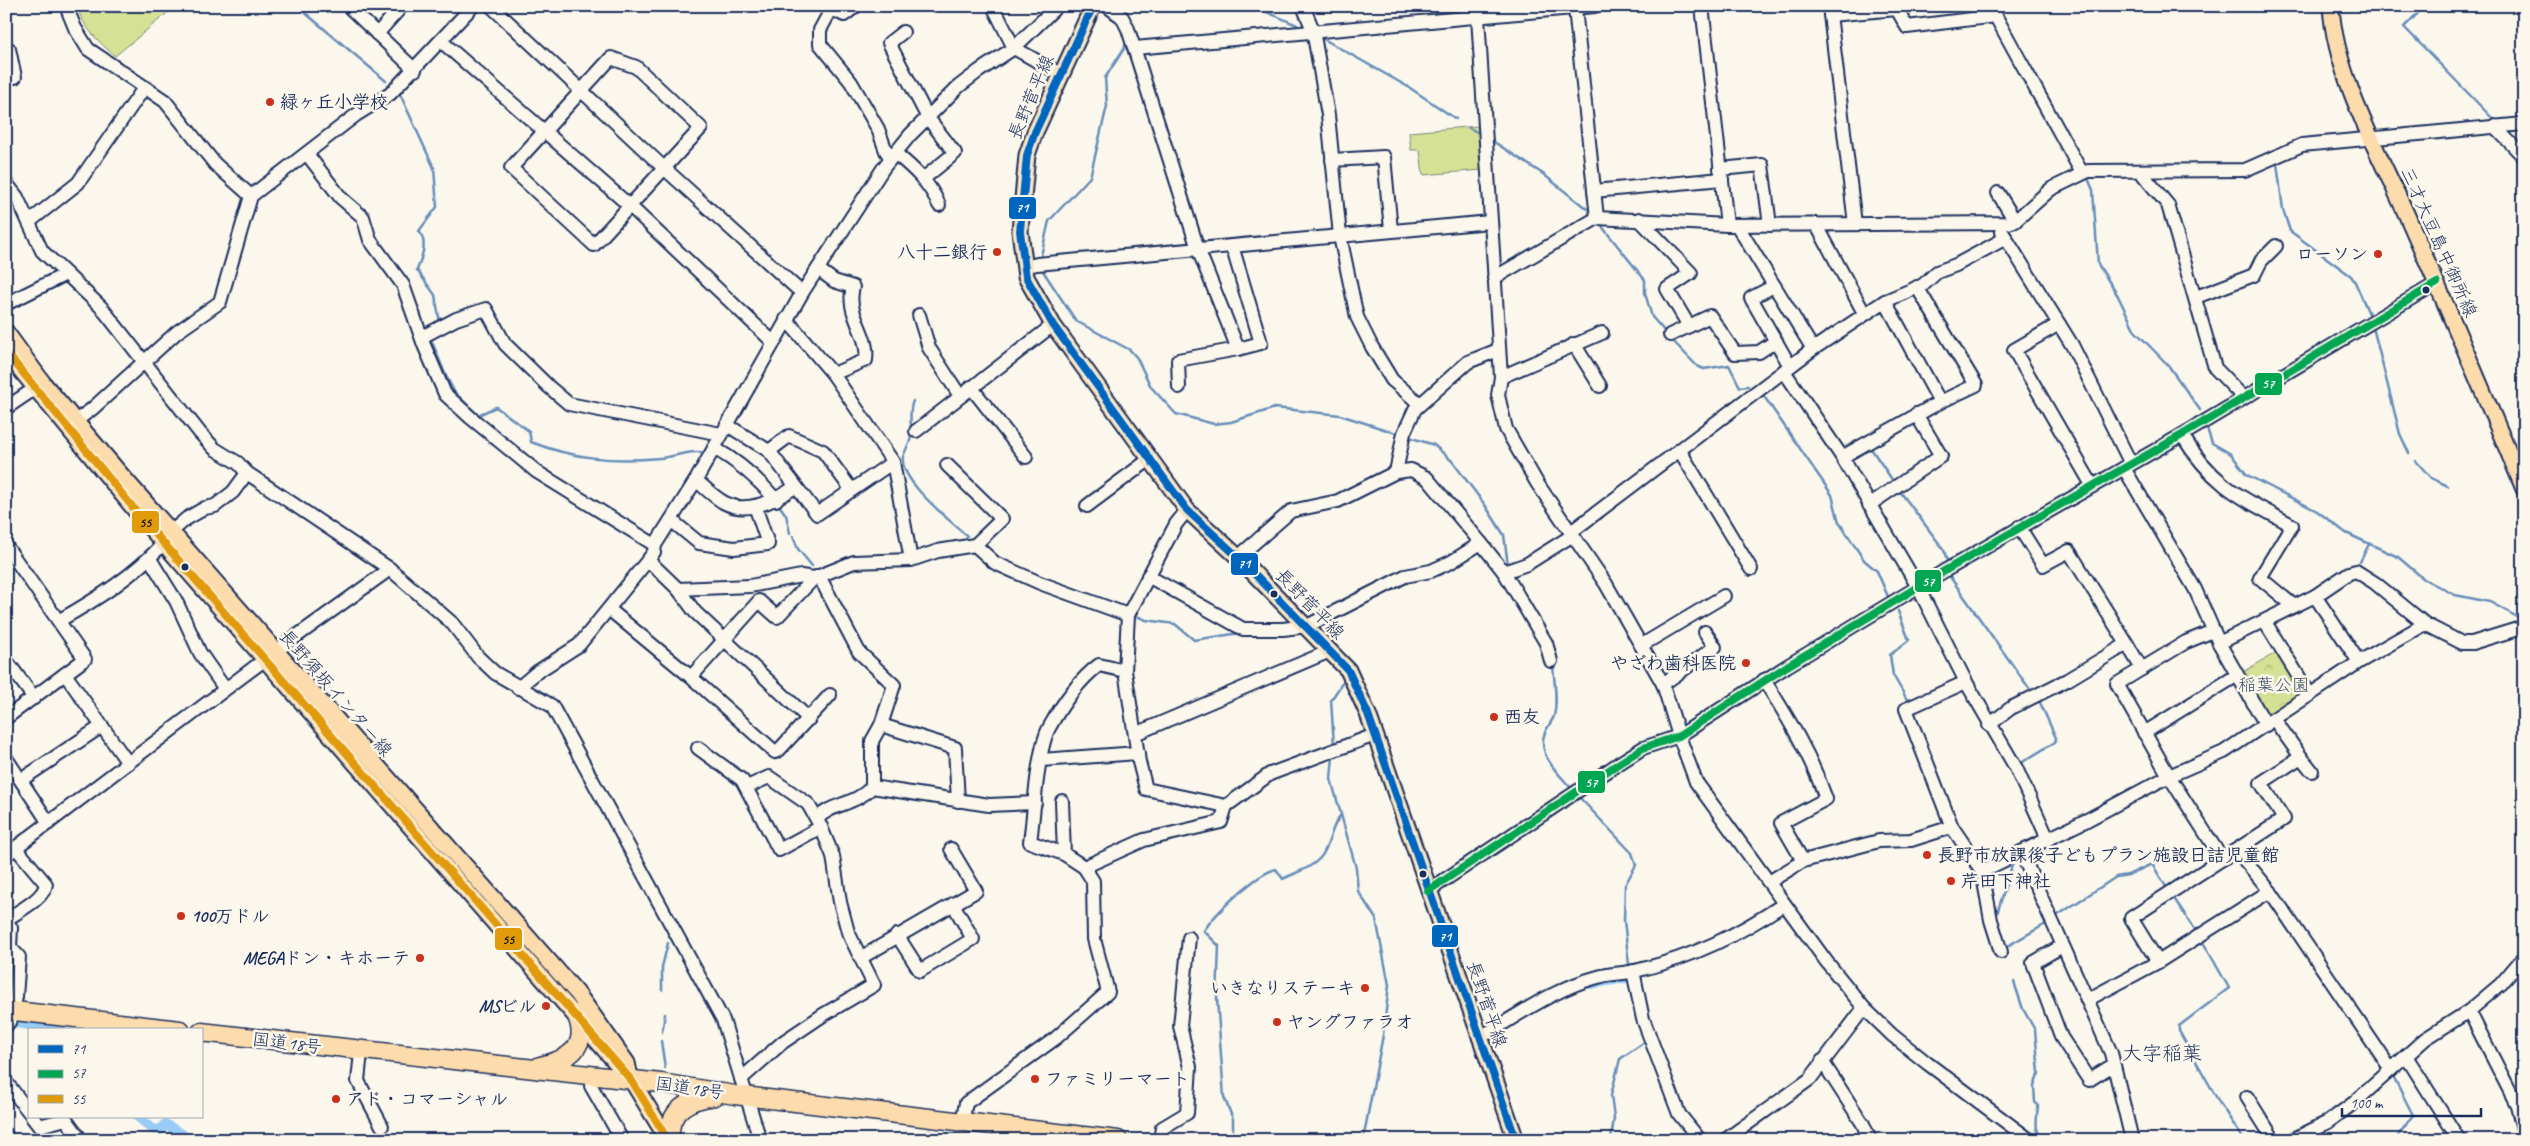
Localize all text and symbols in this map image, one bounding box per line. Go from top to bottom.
street label: 長野菅平線 [1003,51,1059,143]
place label: 緑ヶ丘小学校 [280,91,388,113]
marker: 緑ヶ丘小学校 [264,96,276,108]
street label: 三才大豆島中御所線 [2396,164,2482,320]
line badge: 71 [1008,196,1037,220]
text: 71 [1016,199,1030,216]
place label: 八十二銀行 [897,241,987,263]
place label: ローソン [2296,243,2368,265]
marker: 八十二銀行 [991,246,1003,258]
marker: ローソン [2372,248,2384,260]
unlabelled marker [2421,285,2431,295]
line badge: 57 [2254,372,2283,396]
text: 57 [2262,375,2276,392]
line badge: 55 [131,510,160,534]
text: 55 [139,514,153,531]
line badge: 71 [1230,552,1259,576]
text: 71 [1238,555,1252,572]
unlabelled marker [180,562,190,572]
street label: 長野菅平線 [1271,564,1349,644]
line badge: 57 [1914,569,1942,593]
text: 57 [1922,573,1936,590]
unlabelled marker [1269,589,1279,599]
street label: 長野須坂インター線 [275,625,397,761]
place label: やざわ歯科医院 [1610,652,1736,674]
marker: やざわ歯科医院 [1740,657,1752,669]
park label: 稲葉公園 [2238,674,2310,696]
place label: 西友 [1504,706,1540,728]
marker: 西友 [1488,711,1500,723]
line badge: 57 [1577,770,1606,794]
text: 57 [1585,774,1599,791]
place label: 長野市放課後子どもプラン施設日詰児童館 [1937,844,2279,866]
marker: 長野市放課後子どもプラン施設日詰児童館 [1921,849,1933,861]
unlabelled marker [1418,869,1428,879]
place label: 芹田下神社 [1961,870,2051,892]
marker: 芹田下神社 [1945,875,1957,887]
place label: 100万ドル [191,905,269,927]
marker: 100万ドル [175,910,187,922]
line badge: 71 [1431,924,1459,948]
line badge: 55 [494,927,523,951]
text: 71 [1439,928,1453,945]
text: 55 [502,931,516,948]
place label: MEGAドン・キホーテ [243,947,410,969]
marker: MEGAドン・キホーテ [414,952,426,964]
street label: 長野菅平線 [1462,958,1512,1050]
place label: いきなりステーキ [1210,977,1355,999]
marker: いきなりステーキ [1359,982,1371,994]
place label: MSビル [479,995,536,1017]
marker: MSビル [540,1000,552,1012]
place label: ヤングファラオ [1287,1011,1413,1033]
marker: ヤングファラオ [1271,1016,1283,1028]
legend [28,1028,202,1118]
street label: 国道18号 [251,1028,323,1058]
text: 71 [72,1040,87,1059]
district label: 大字稲葉 [2122,1041,2202,1066]
text: 57 [72,1064,87,1083]
place label: ファミリーマート [1045,1068,1190,1090]
street label: 国道18号 [654,1072,726,1104]
marker: ファミリーマート [1029,1073,1041,1085]
scale bar [2342,1086,2481,1118]
place label: アド・コマーシャル [346,1088,508,1110]
text: 55 [72,1090,87,1109]
marker: アド・コマーシャル [330,1093,342,1105]
text: 100 m [2350,1094,2384,1113]

